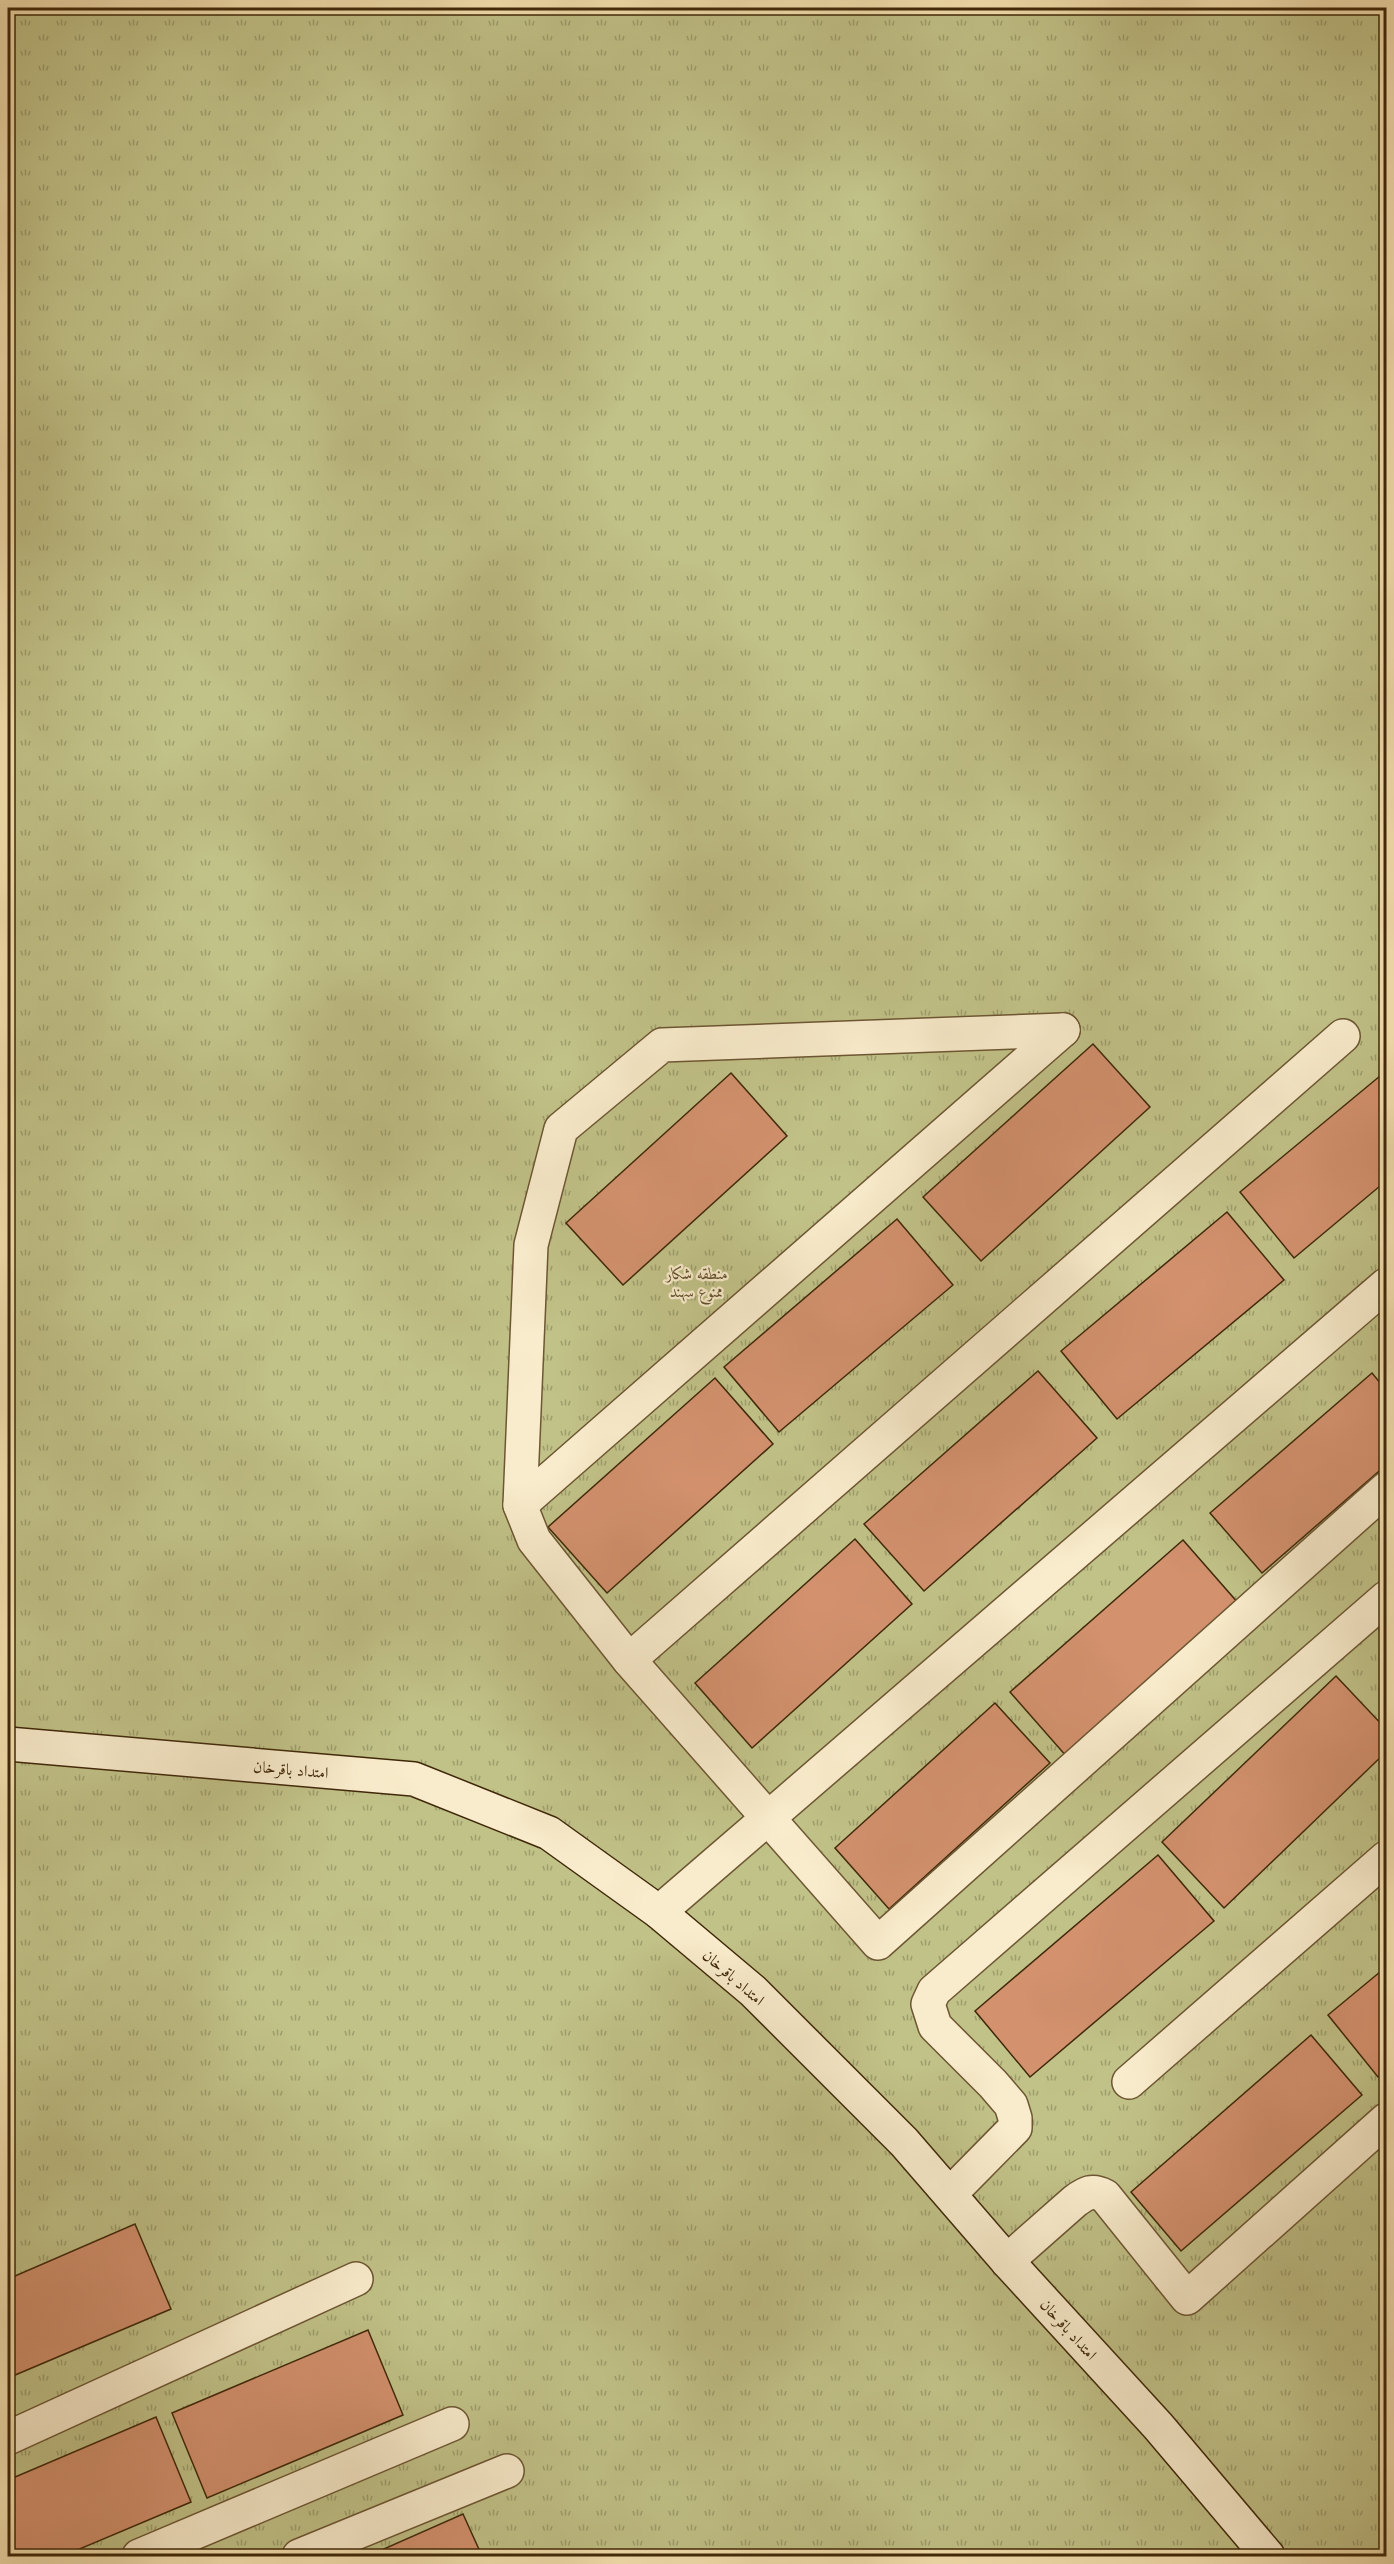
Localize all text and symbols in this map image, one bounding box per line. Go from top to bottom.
park label: منطقه شکار ممنوع سهند [665,1263,728,1305]
street label: امتداد باقرخان [252,1756,329,1783]
street label: امتداد باقرخان [698,1945,769,2010]
street label: امتداد باقرخان [1036,2294,1102,2364]

